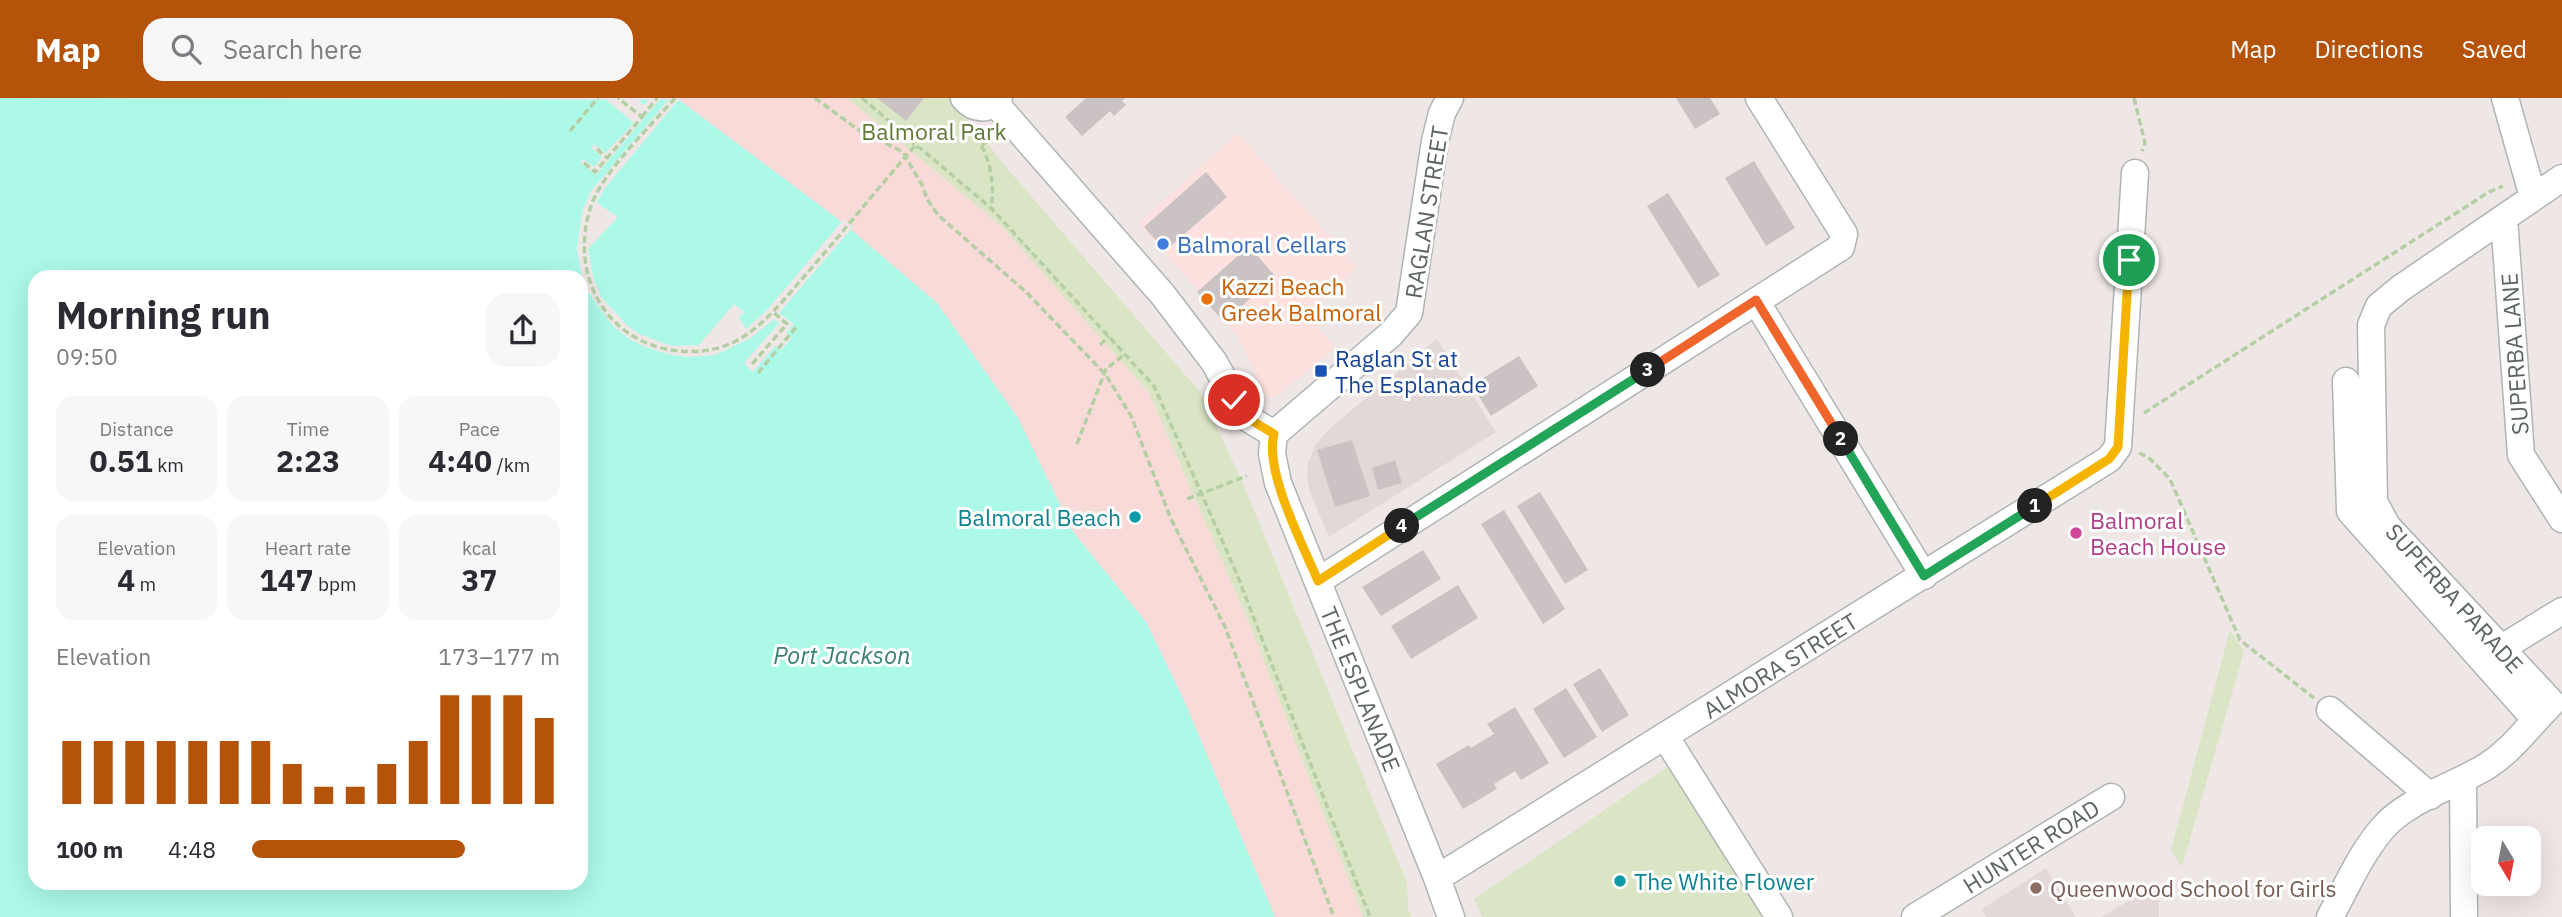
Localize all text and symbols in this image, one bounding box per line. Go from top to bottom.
search box [143,18,633,81]
text: Map [35,28,101,71]
icon: search [167,30,205,68]
text: Search here [223,32,362,66]
text: Map [2230,33,2276,65]
text: Directions [2314,33,2424,65]
text: Saved [2462,33,2527,65]
park label: Balmoral Park [861,116,1007,146]
street label: RAGLAN STREET [1398,124,1454,300]
place label: Balmoral Cellars [1177,229,1347,259]
pin [2099,230,2159,290]
marker: Balmoral Cellars [1155,236,1171,252]
icon: arrive [2110,241,2148,279]
place label: Kazzi Beach Greek Balmoral [1221,271,1382,327]
street label: SUPERBA LANE [2493,272,2535,436]
text: Morning run [56,290,271,339]
marker: Kazzi Beach Greek Balmoral [1199,291,1215,307]
button: share [486,293,560,367]
text: 09:50 [56,341,118,371]
place label: Raglan St at The Esplanade [1335,343,1487,399]
pin: 3 [1630,352,1666,388]
text: 3 [1642,357,1653,381]
marker: Raglan St at The Esplanade [1313,363,1329,379]
pin [1204,370,1264,430]
icon: check [1215,381,1253,419]
text: Distance [100,417,174,441]
text: Time [287,417,329,441]
text: Pace [459,417,500,441]
pin: 2 [1824,422,1858,456]
text: 2 [1835,426,1846,450]
text: 0.51 [89,441,153,480]
text: 2:23 [276,441,340,480]
text: 4:40 [428,441,492,480]
text: km [153,453,184,477]
text: /km [492,453,530,477]
pin: 1 [2018,488,2052,524]
text: 1 [2029,493,2040,517]
place label: Balmoral Beach [958,502,1121,532]
place label: Balmoral Beach House [2090,505,2226,561]
pin: 4 [1384,508,1420,544]
marker: Balmoral Beach [1127,509,1143,525]
text: 4 [1396,513,1407,537]
street label: SUPERBA PARADE [2380,517,2530,679]
marker: Balmoral Beach House [2068,525,2084,541]
text: Elevation [97,536,176,560]
text: Heart rate [265,536,351,560]
text: kcal [462,536,497,560]
text: 4 [117,560,135,599]
text: 147 [259,560,313,599]
text: 37 [461,560,497,599]
text: m [135,572,156,596]
text: bpm [313,572,357,596]
street label: THE ESPLANADE [1314,602,1408,776]
street label: ALMORA STREET [1697,605,1863,725]
water label: Port Jackson [773,639,911,671]
text: Elevation [56,641,151,671]
text: 173–177 m [438,641,560,671]
street label: HUNTER ROAD [1957,792,2105,900]
north arrow [2471,826,2541,896]
map controls [2471,826,2541,896]
text: 100 m [56,834,123,864]
text: 4:48 [168,834,216,864]
place label: The White Flower [1634,866,1815,896]
marker: The White Flower [1612,873,1628,889]
place label: Queenwood School for Girls [2050,873,2337,903]
marker: Queenwood School for Girls [2028,880,2044,896]

